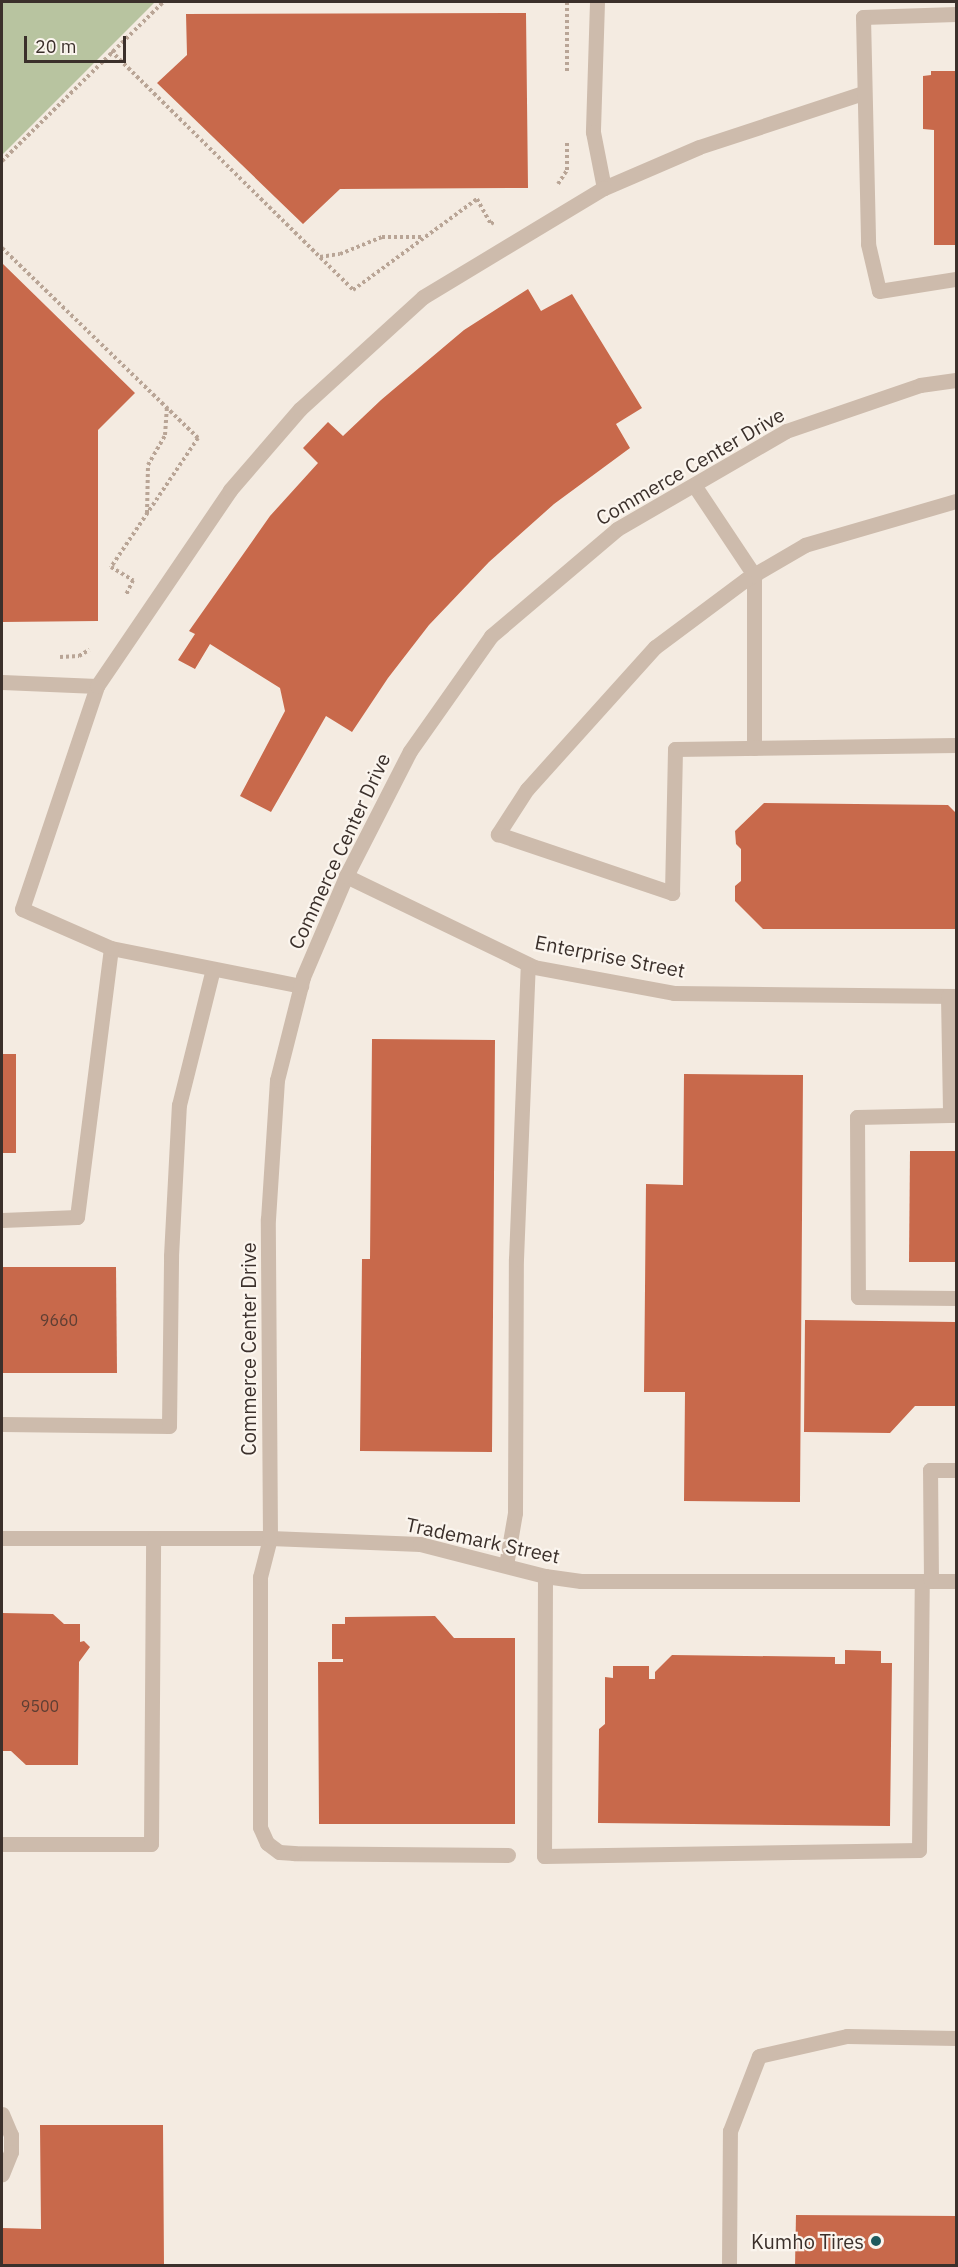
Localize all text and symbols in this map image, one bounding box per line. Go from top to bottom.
scale bar [27,24,129,62]
text: 20 m [35,35,77,58]
street label: Commerce Center Drive [592,402,788,530]
street label: Commerce Center Drive [283,749,395,953]
street label: Enterprise Street [533,930,687,982]
street label: Commerce Center Drive [236,1242,260,1456]
house number: 9660 [40,1310,78,1330]
street label: Trademark Street [404,1512,562,1568]
house number: 9500 [21,1696,59,1716]
place label: Kumho Tires [751,2229,864,2253]
marker: Kumho Tires [869,2234,883,2248]

